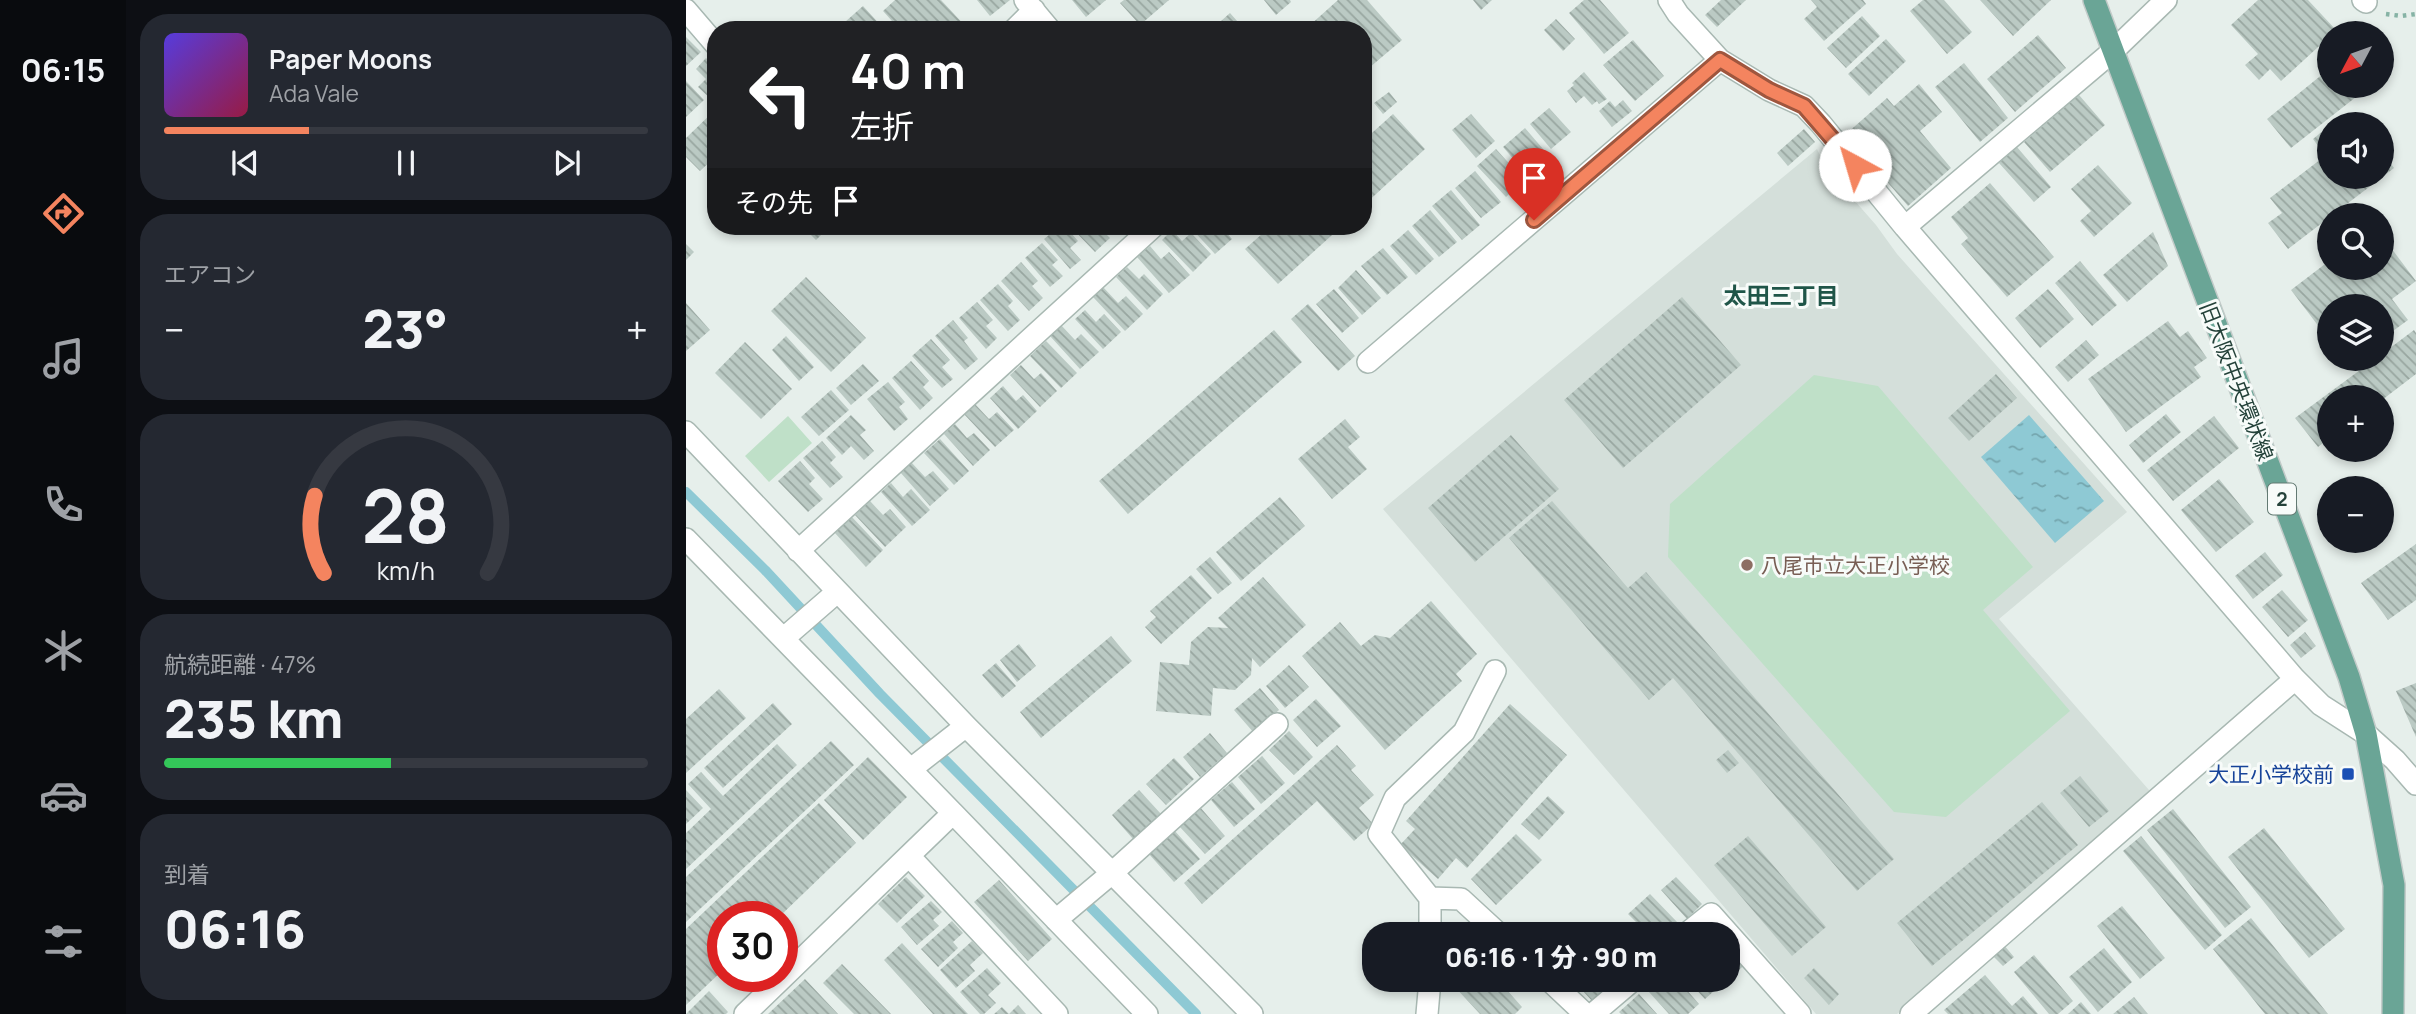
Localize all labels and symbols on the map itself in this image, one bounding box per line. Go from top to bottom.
north arrow [2317,21,2394,98]
position arrow [1818,128,1892,202]
pin [1504,148,1564,220]
district label: 太田三丁目 [1724,279,1839,311]
street label: 旧大阪中央環状線 [2194,298,2280,464]
road number: 2 [2268,484,2296,514]
place label: 八尾市立大正小学校 [1761,551,1950,579]
marker: 八尾市立大正小学校 [1739,557,1755,573]
place label: 大正小学校前 [2208,760,2334,788]
marker: 大正小学校前 [2340,766,2356,782]
speed limit sign: 30 [707,901,798,992]

